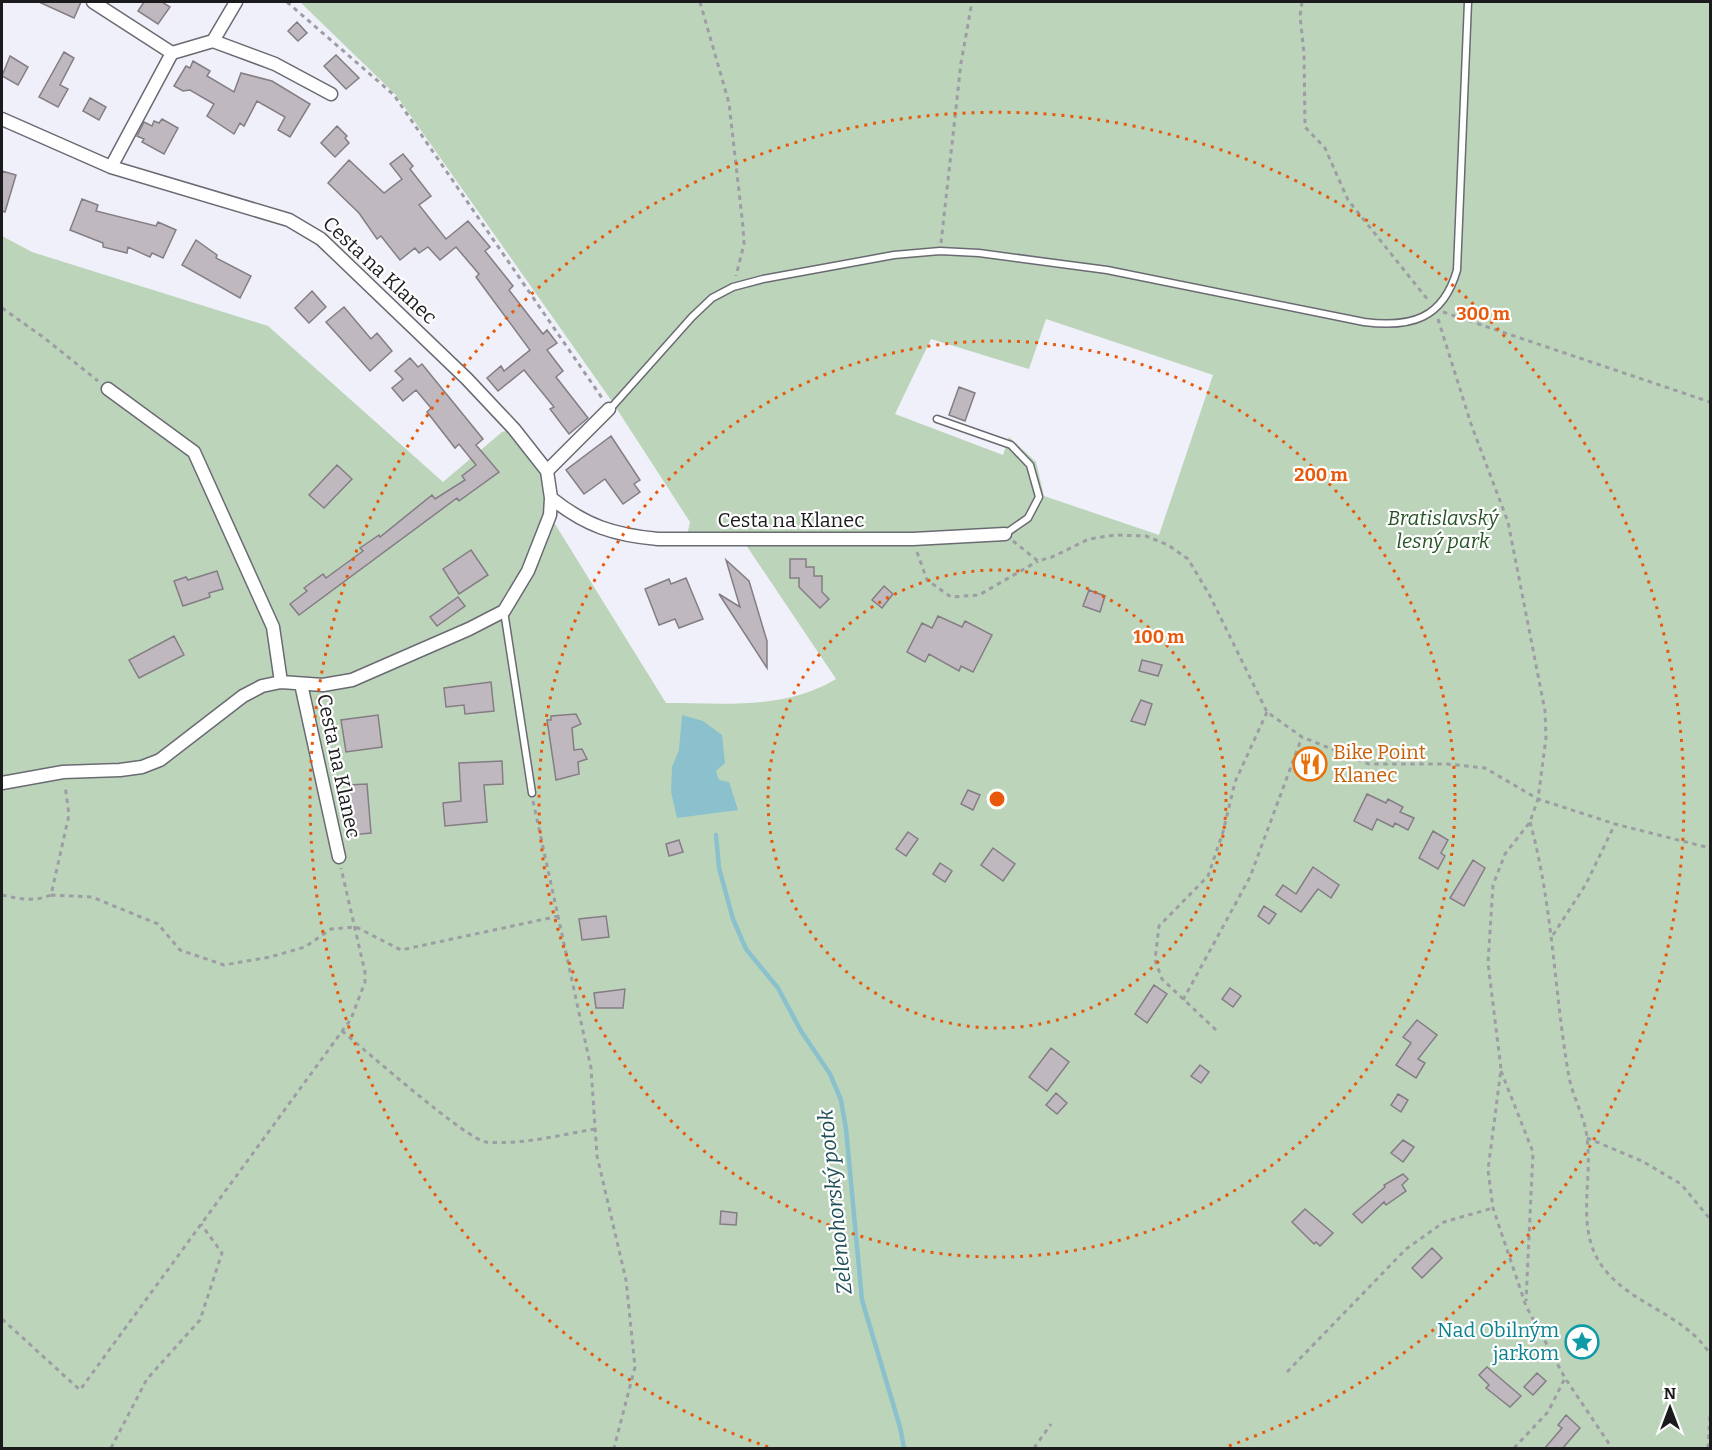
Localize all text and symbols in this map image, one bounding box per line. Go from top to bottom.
street label: Cesta na Klanec [318,211,442,329]
text: 300 m [1456,303,1510,325]
text: 200 m [1294,464,1348,486]
park label: Bratislavský lesný park [1388,506,1500,553]
street label: Cesta na Klanec [718,508,864,532]
text: 100 m [1133,626,1185,648]
street label: Cesta na Klanec [312,692,366,840]
place label: Bike Point Klanec [1333,740,1426,787]
restaurant icon: Bike Point Klanec [1292,746,1328,782]
centre of rings [987,789,1007,809]
water label: Zelenohorský potok [812,1107,858,1296]
place label: Nad Obilným jarkom [1437,1318,1559,1366]
place icon: Nad Obilným jarkom [1564,1324,1600,1360]
north arrow [1640,1378,1700,1438]
text: N [1664,1384,1676,1403]

